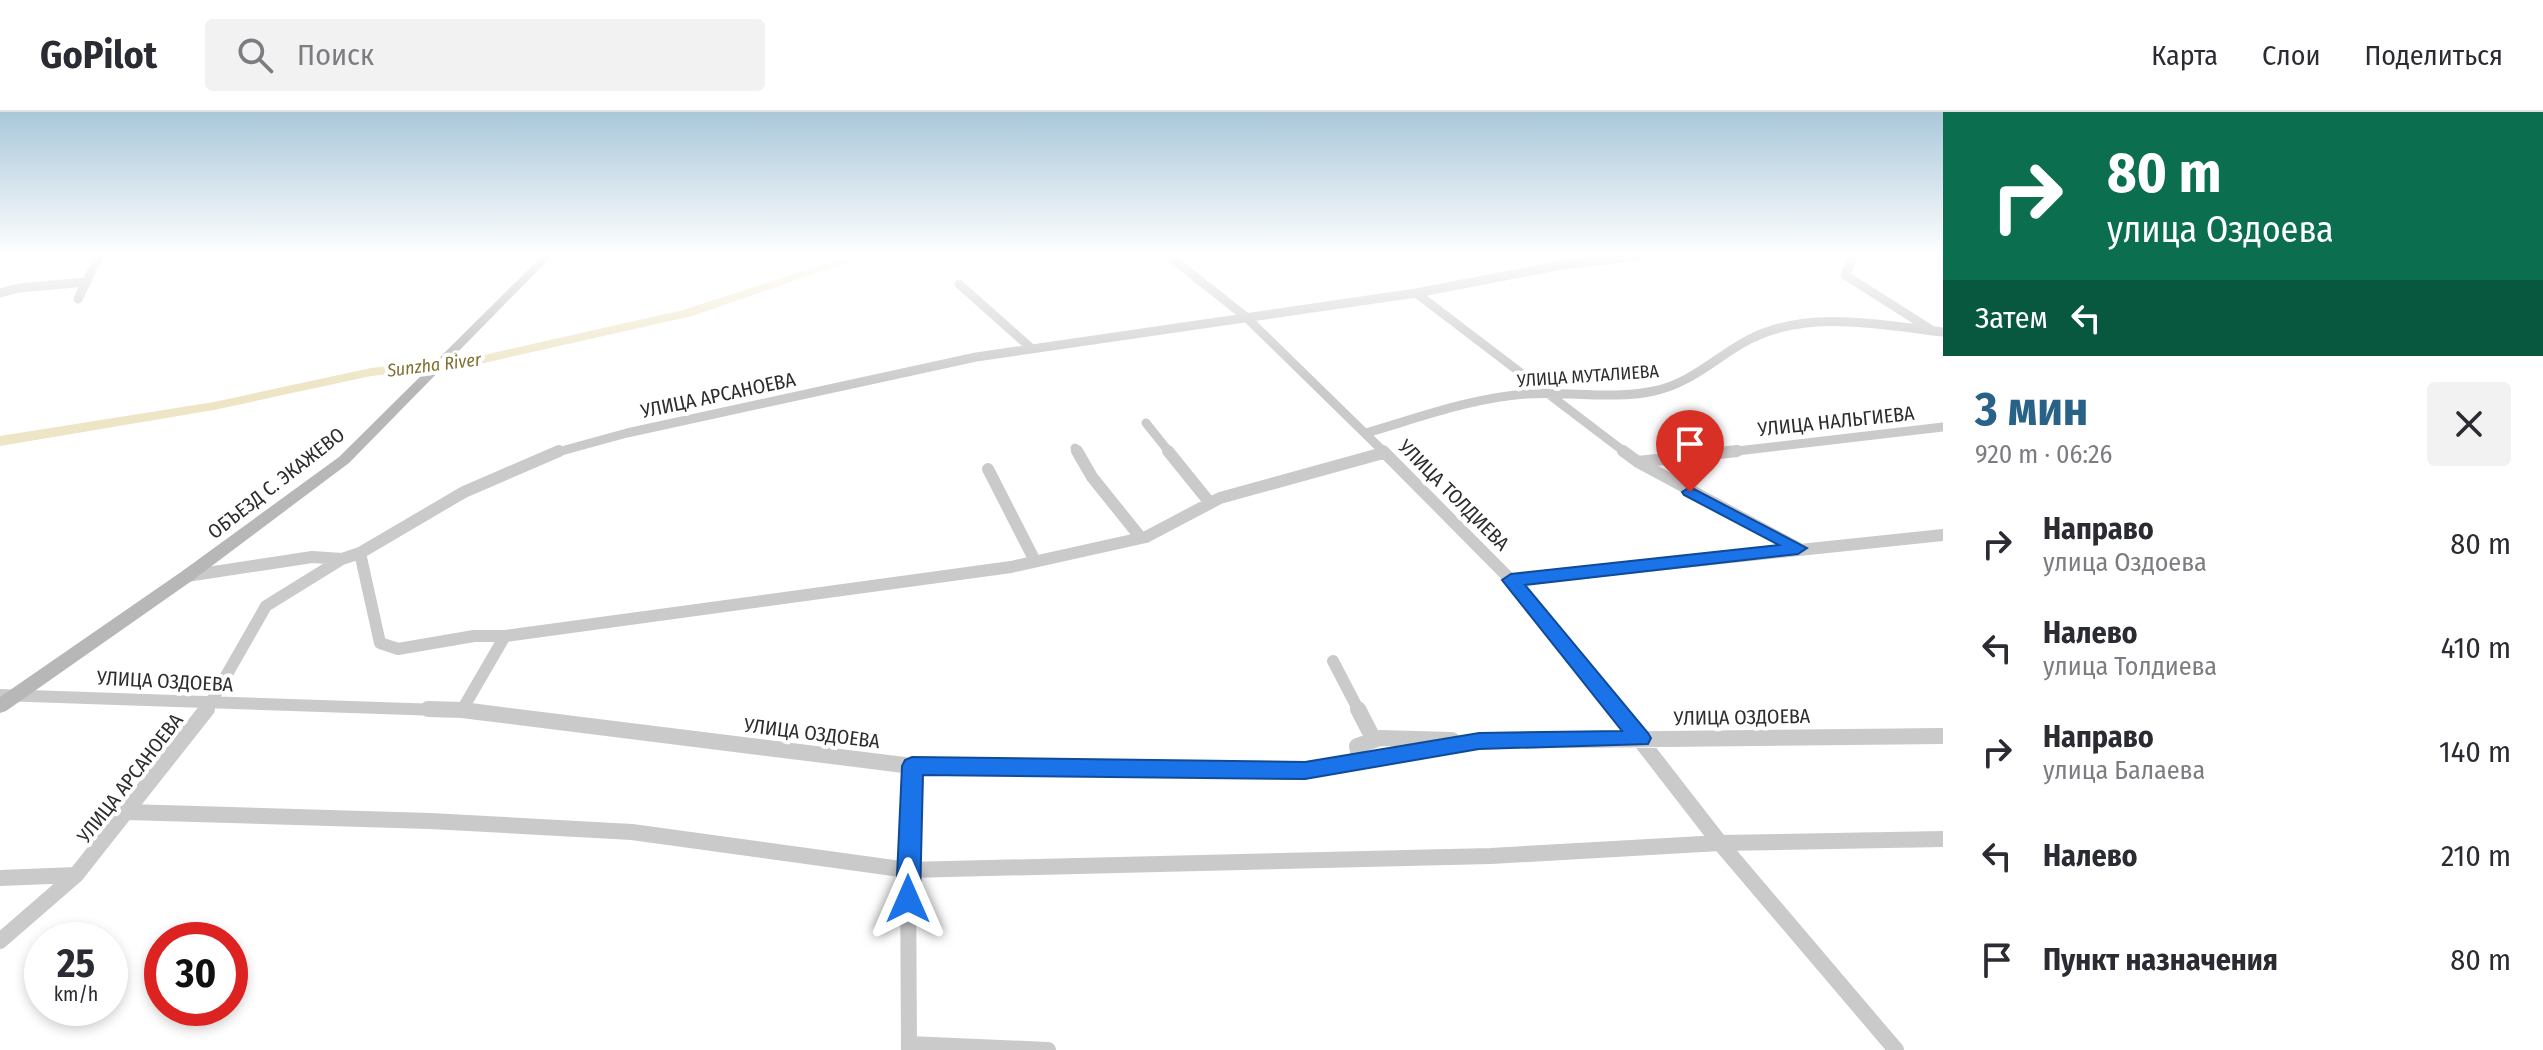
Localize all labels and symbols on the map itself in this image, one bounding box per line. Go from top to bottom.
water label: Sunzha River [385,348,483,382]
street label: УЛИЦА МУТАЛИЕВА [1515,360,1660,392]
street label: УЛИЦА АРСАНОЕВА [637,367,798,423]
street label: УЛИЦА НАЛЬГИЕВА [1755,401,1916,441]
pin [1656,410,1724,492]
street label: ОБЪЕЗД С. ЭКАЖЕВО [203,422,349,544]
street label: УЛИЦА ТОЛДИЕВА [1393,434,1515,556]
street label: УЛИЦА ОЗДОЕВА [95,665,234,697]
street label: УЛИЦА ОЗДОЕВА [1673,704,1811,730]
street label: УЛИЦА АРСАНОЕВА [71,708,188,848]
street label: УЛИЦА ОЗДОЕВА [742,713,882,753]
position arrow [866,857,950,941]
speed limit sign: 30 [144,922,248,1026]

